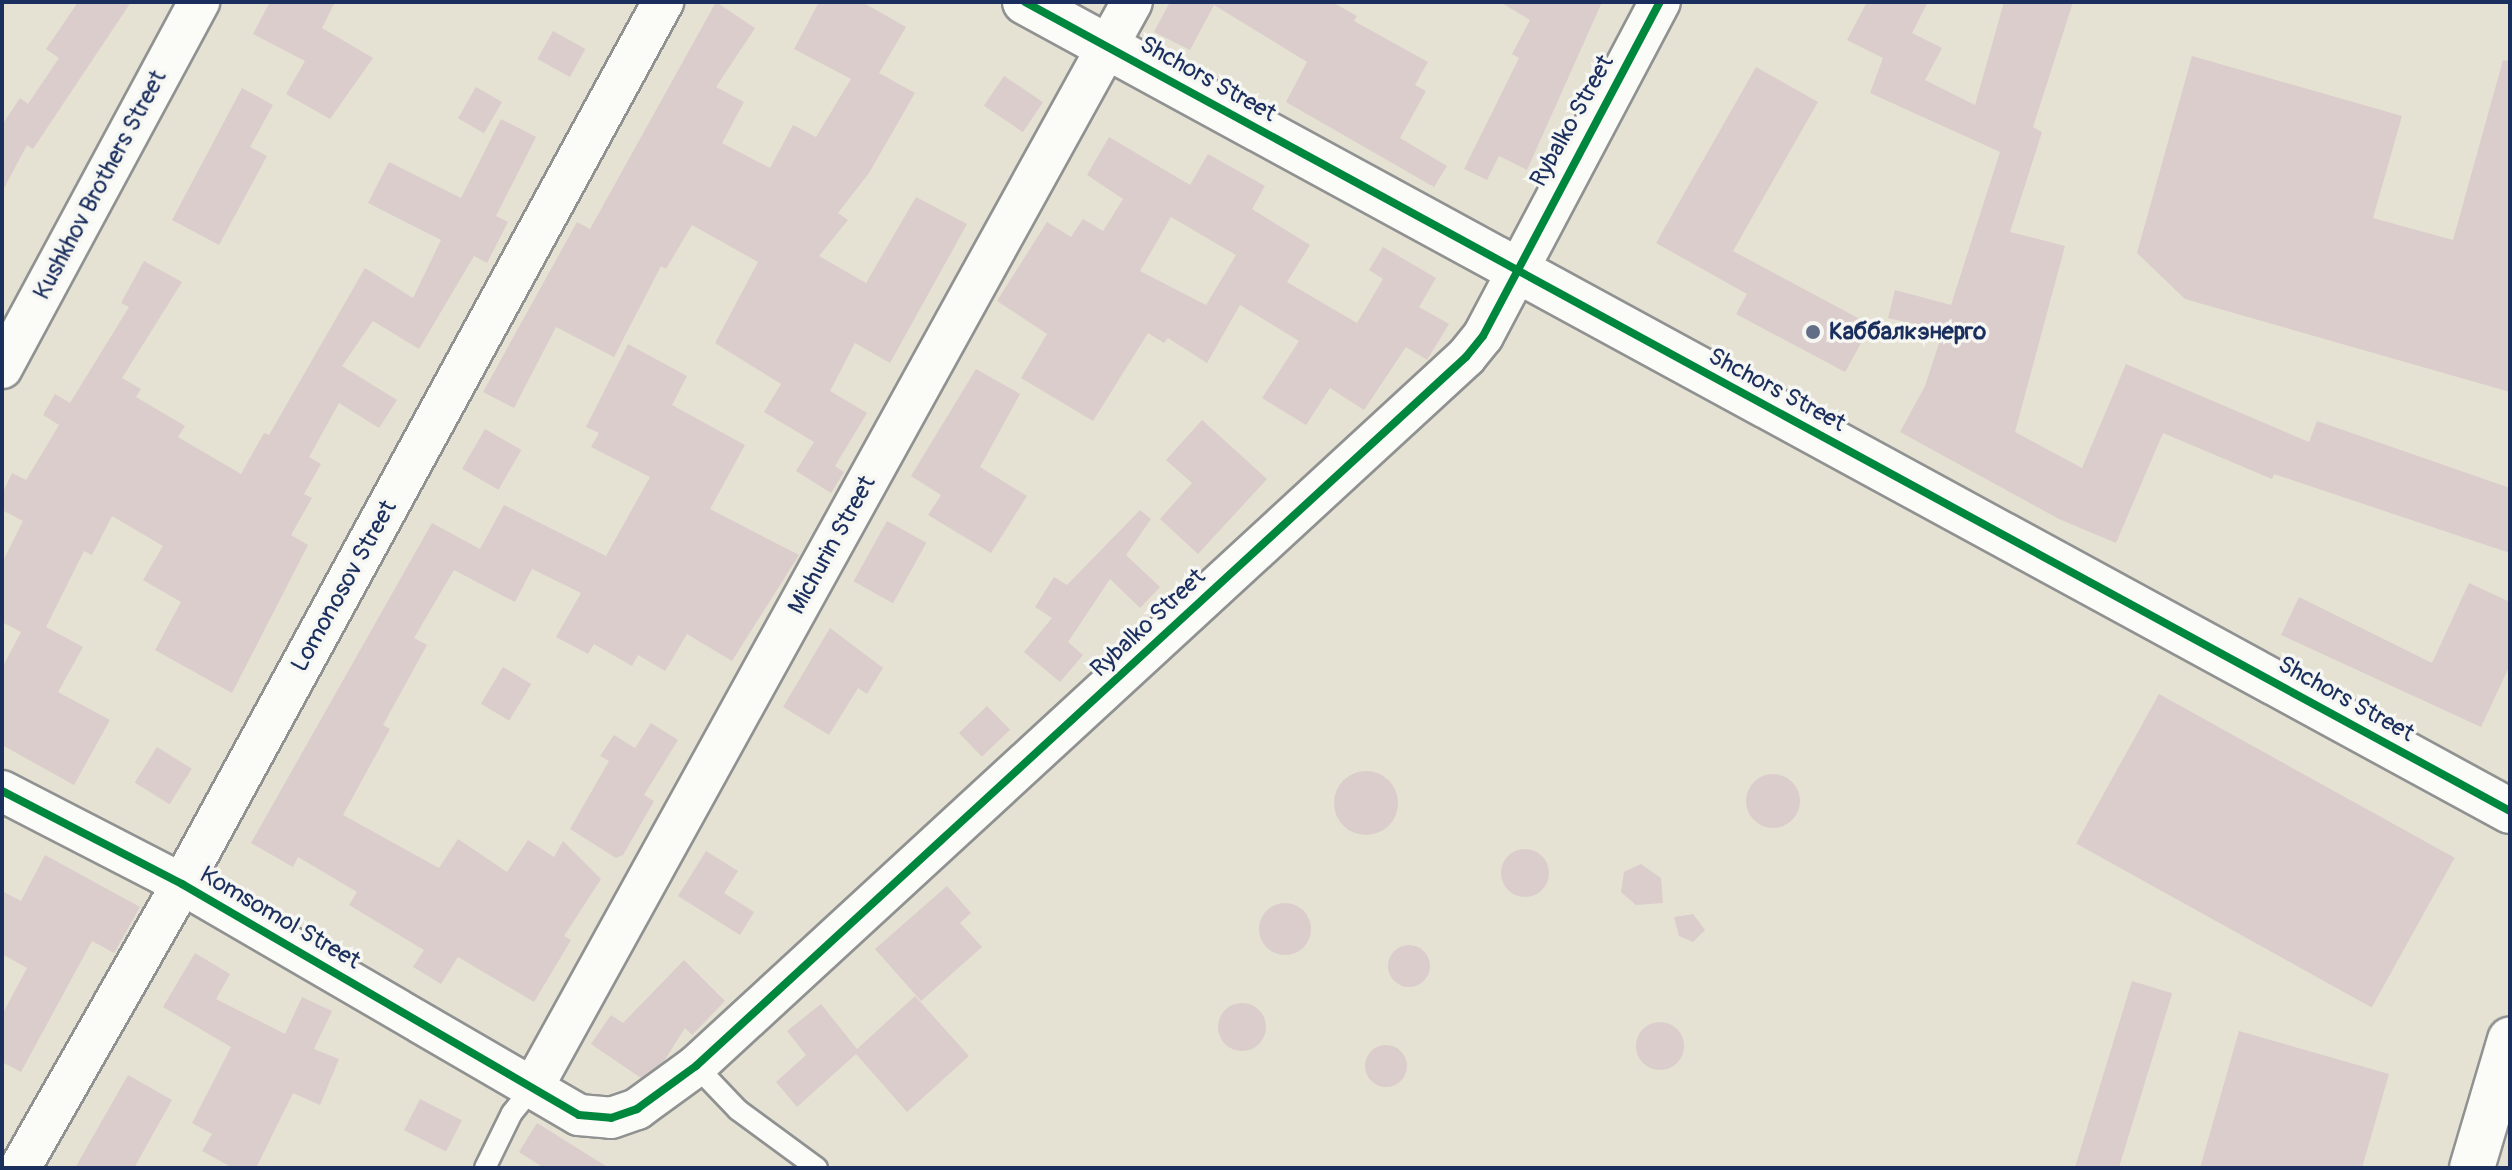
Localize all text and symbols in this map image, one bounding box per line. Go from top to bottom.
street label: Shchors Street [1135,30,1281,128]
street label: Rybalko Street [1524,50,1620,192]
street label: Kushkhov Brothers Street [27,65,173,305]
place label: Каббалкэнерго [1829,318,1986,346]
marker: Каббалкэнерго [1804,323,1822,341]
street label: Shchors Street [1703,342,1851,438]
street label: Michurin Street [782,471,882,619]
street label: Lomonosov Street [285,495,403,677]
street label: Rybalko Street [1085,563,1211,683]
street label: Shchors Street [2273,650,2419,748]
street label: Komsomol Street [195,860,365,976]

